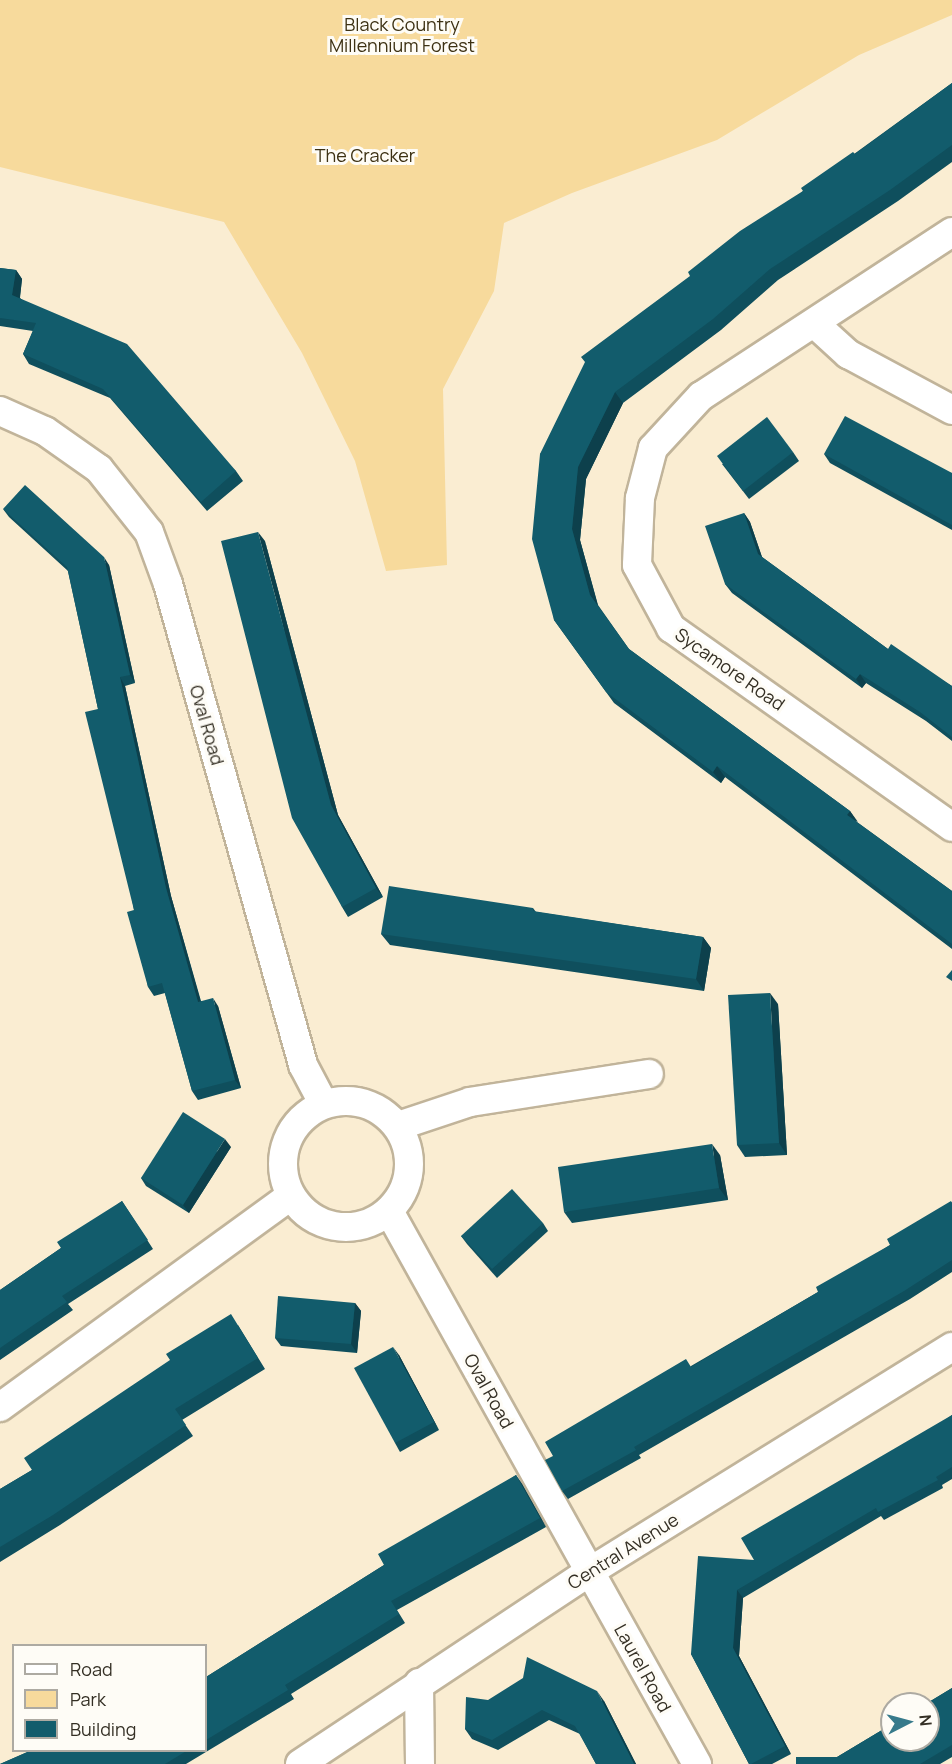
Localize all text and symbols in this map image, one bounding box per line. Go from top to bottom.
park label: Black Country Millennium Forest [329,14,475,57]
park label: The Cracker [315,144,415,166]
street label: Sycamore Road [671,623,789,715]
street label: Oval Road [185,683,229,767]
street label: Oval Road [460,1350,518,1432]
street label: Central Avenue [564,1508,682,1594]
street label: Laurel Road [610,1620,676,1716]
legend [12,1644,207,1752]
text: Road [70,1657,113,1681]
text: Park [70,1687,106,1711]
north arrow [880,1692,940,1752]
text: N [914,1713,937,1727]
text: Building [70,1717,136,1741]

